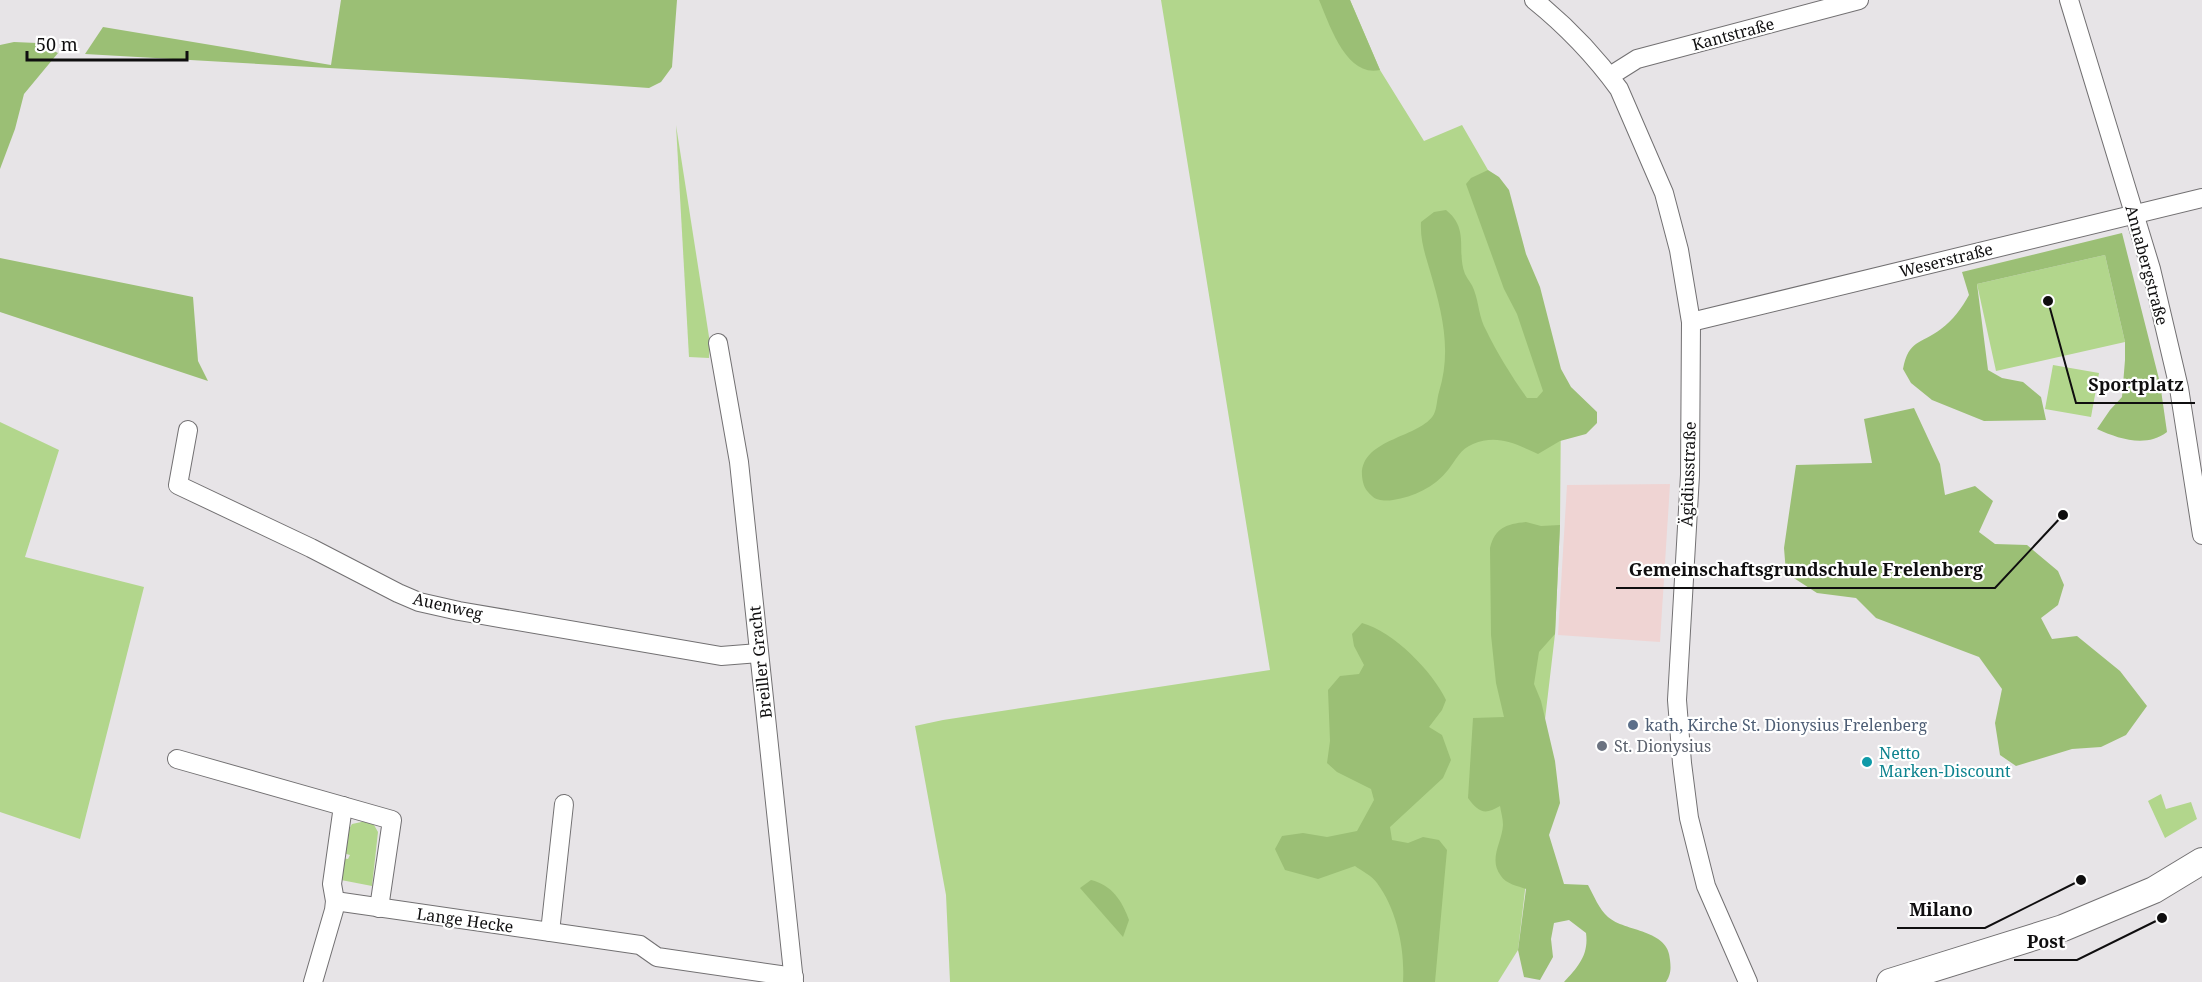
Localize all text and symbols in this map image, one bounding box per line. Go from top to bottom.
street label: Kantstraße [1690,12,1776,56]
scale bar [27,24,188,62]
text: 50 m [36,32,78,56]
street label: Annabergstraße [2120,203,2174,327]
street label: Weserstraße [1897,238,1995,282]
callout: Sportplatz [2076,367,2195,403]
text: Sportplatz [2088,372,2184,396]
street label: Ägidiusstraße [1675,421,1701,527]
callout: Gemeinschaftsgrundschule Frelenberg [1616,552,1995,588]
text: Gemeinschaftsgrundschule Frelenberg [1629,557,1984,581]
street label: Auenweg [411,587,485,625]
street label: Breiller Gracht [743,604,777,719]
place label: kath, Kirche St. Dionysius Frelenberg [1645,714,1928,736]
marker: kath, Kirche St. Dionysius Frelenberg [1626,718,1640,732]
place label: St. Dionysius [1614,735,1711,757]
marker: St. Dionysius [1595,739,1609,753]
place label: Netto Marken-Discount [1879,742,2011,782]
marker: Netto Marken-Discount [1860,755,1874,769]
callout: Milano [1897,892,1985,928]
text: Milano [1909,897,1973,921]
street label: Lange Hecke [415,902,515,938]
callout: Post [2014,924,2077,960]
text: Post [2027,929,2065,953]

